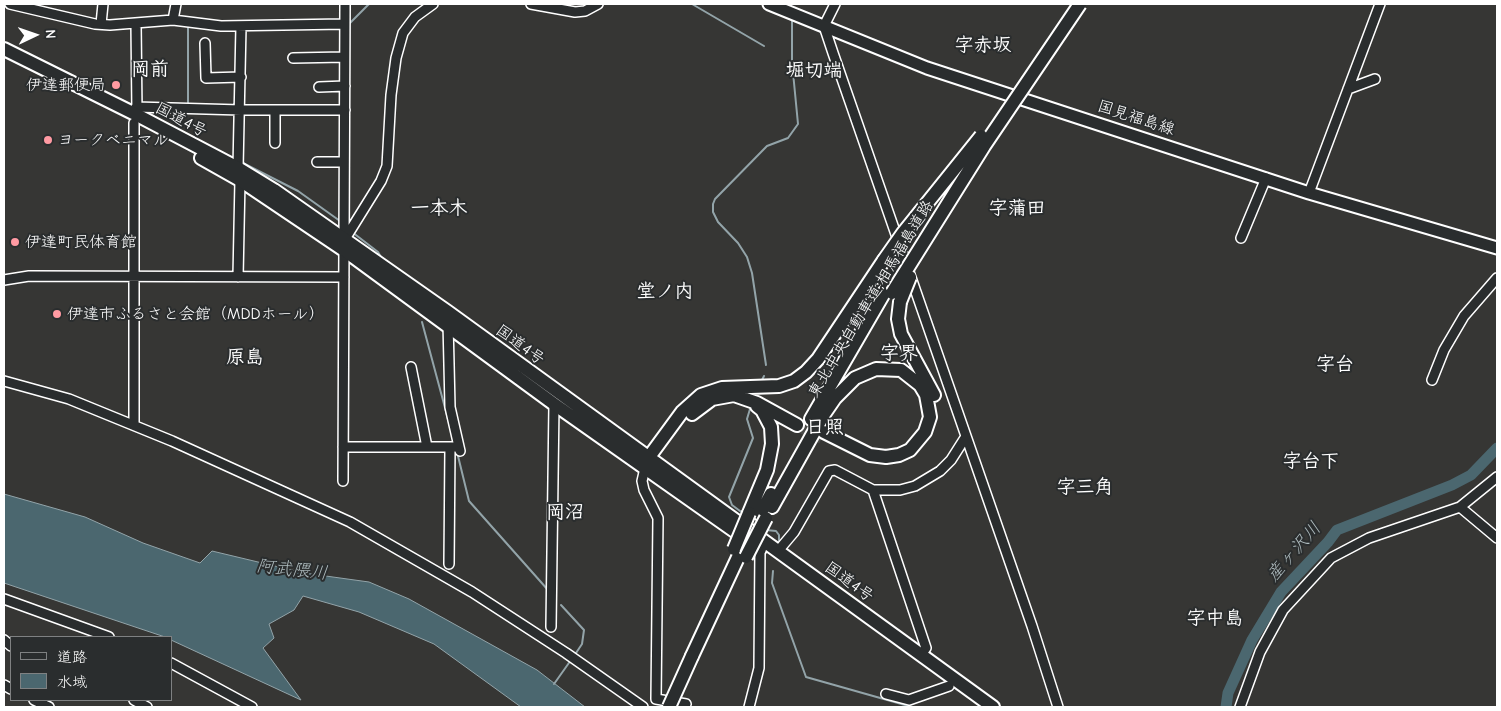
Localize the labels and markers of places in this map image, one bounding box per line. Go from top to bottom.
place label: 伊達郵便局 [26,75,106,95]
marker: 伊達郵便局 [110,79,122,91]
place label: ヨークベニマル [58,130,169,150]
marker: ヨークベニマル [42,134,54,146]
place label: 伊達町民体育館 [25,232,137,252]
marker: 伊達町民体育館 [9,236,21,248]
place label: 伊達市ふるさと会館（MDDホール） [67,304,325,324]
marker: 伊達市ふるさと会館（MDDホール） [51,308,63,320]

